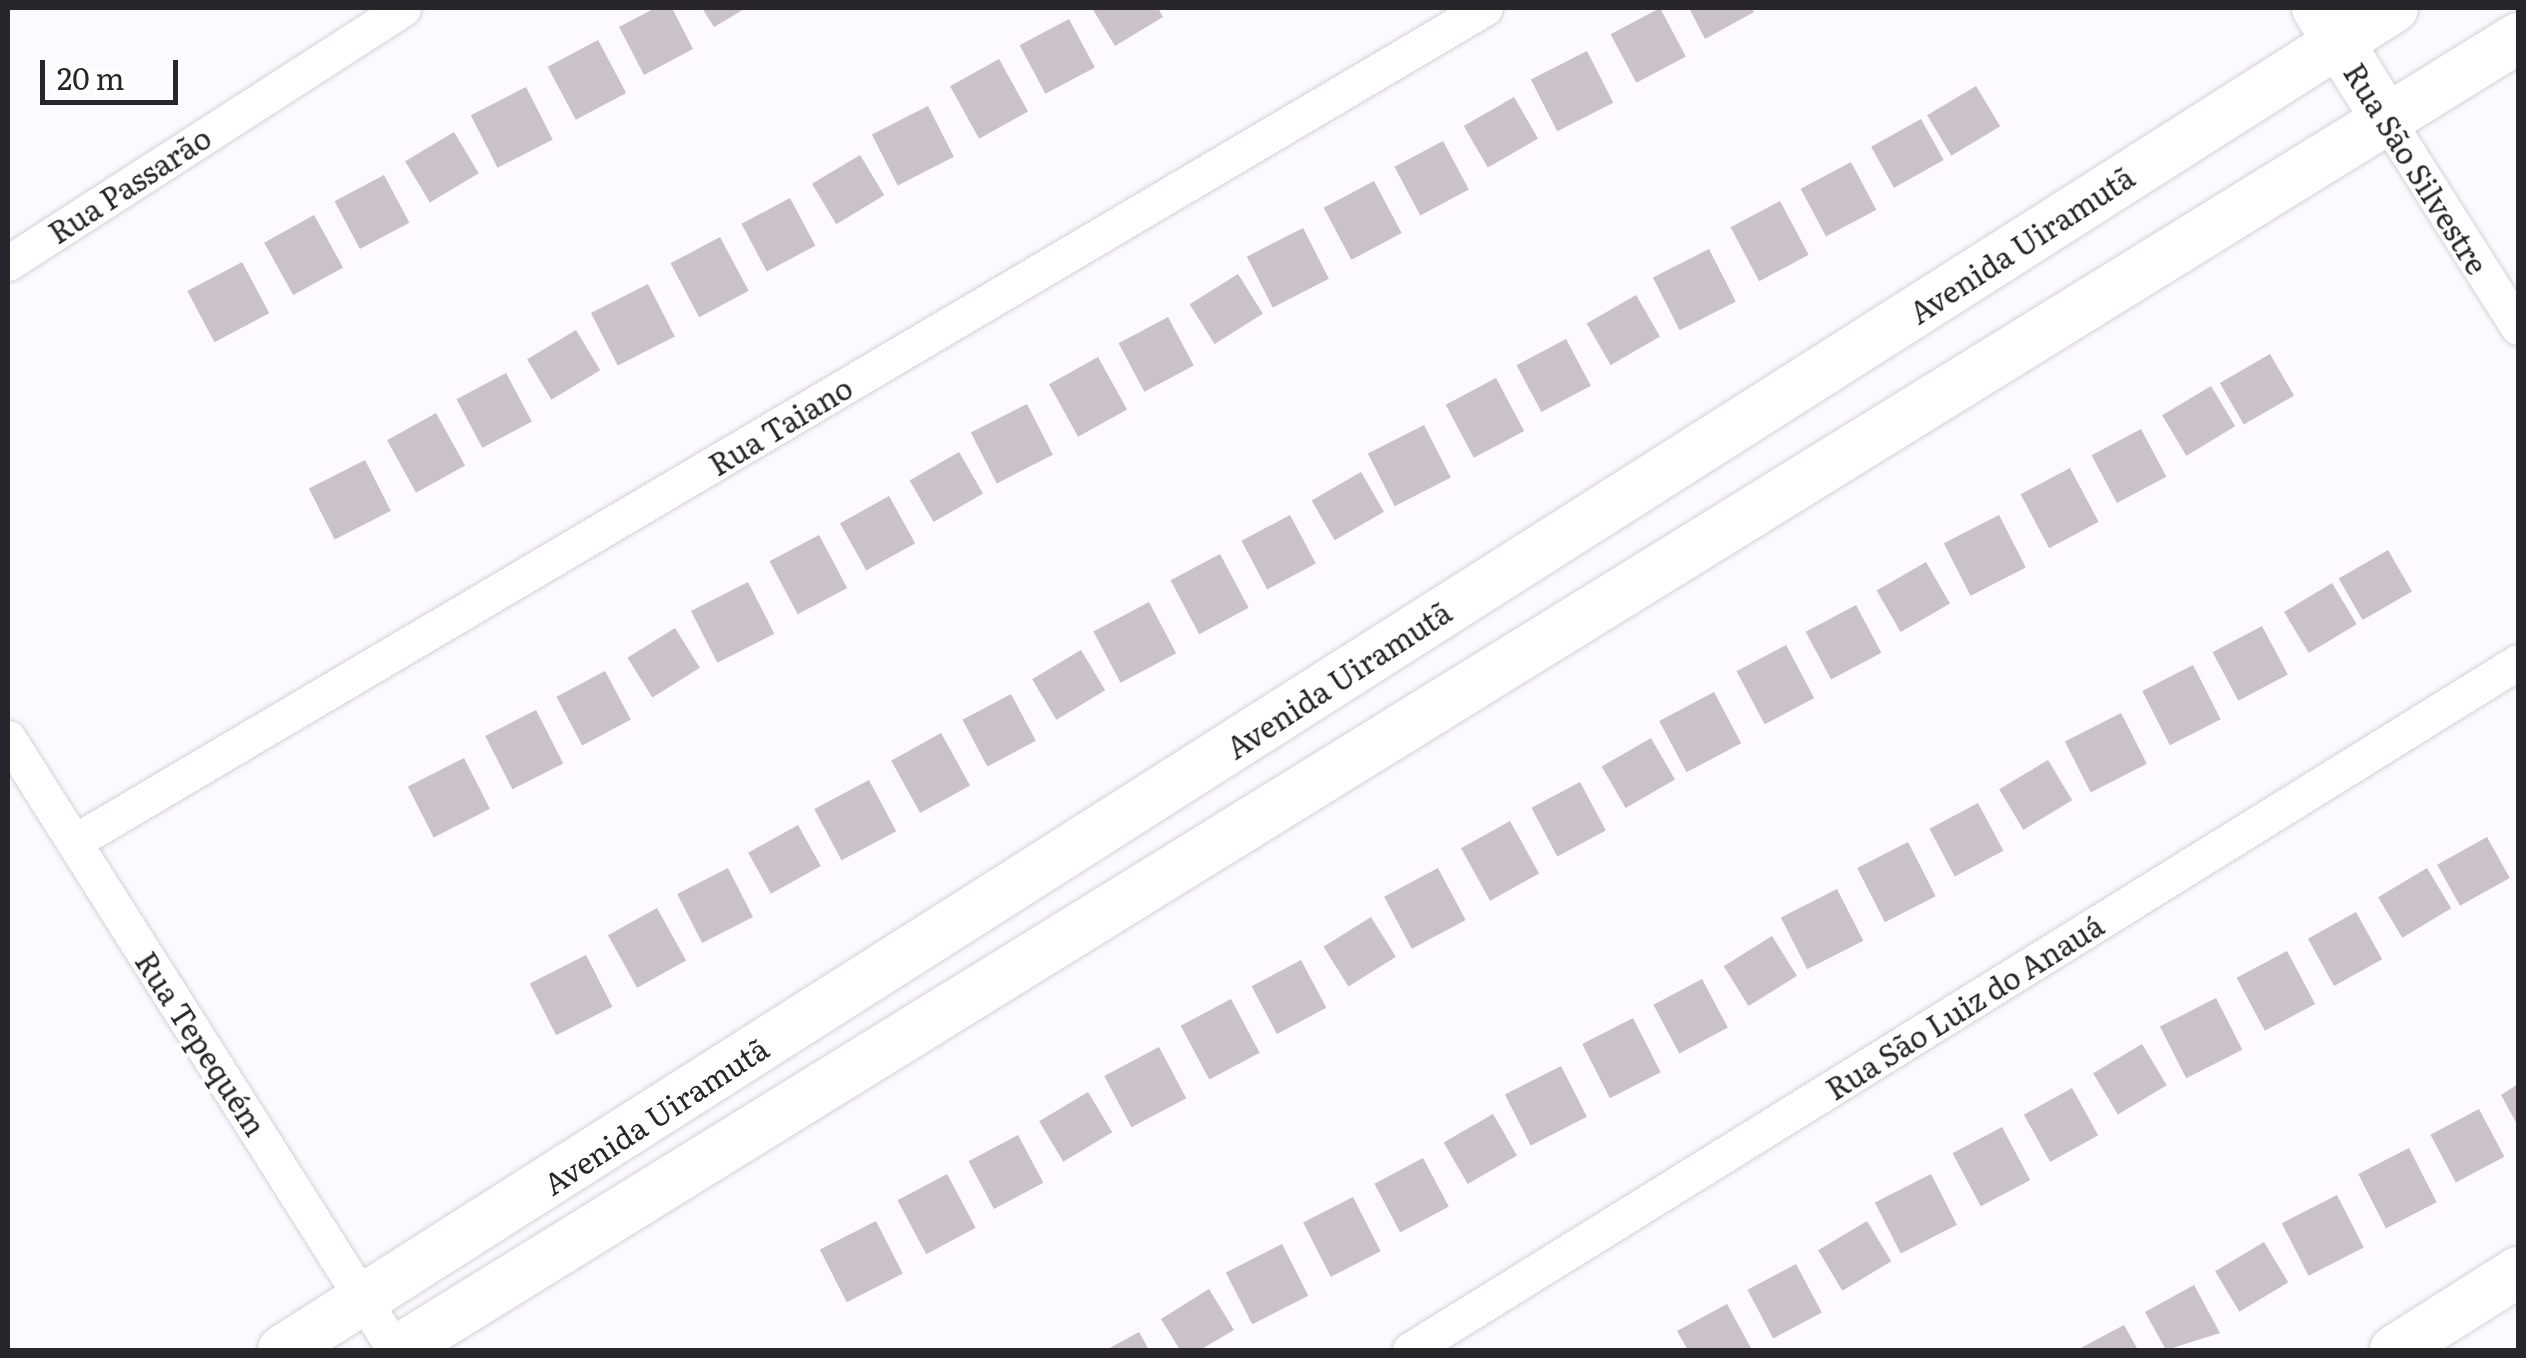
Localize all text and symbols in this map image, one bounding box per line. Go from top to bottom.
scale bar [45,40,182,102]
text: 20 m [57,55,125,99]
street label: Rua São Silvestre [2338,56,2496,280]
street label: Rua Passarão [41,118,217,250]
street label: Avenida Uiramutã [1902,158,2140,330]
street label: Rua Taiano [702,368,858,482]
street label: Avenida Uiramutã [1219,593,1457,765]
street label: Rua São Luiz do Anauá [1819,906,2109,1106]
street label: Rua Tepequém [129,944,275,1142]
street label: Avenida Uiramutã [536,1029,774,1201]

